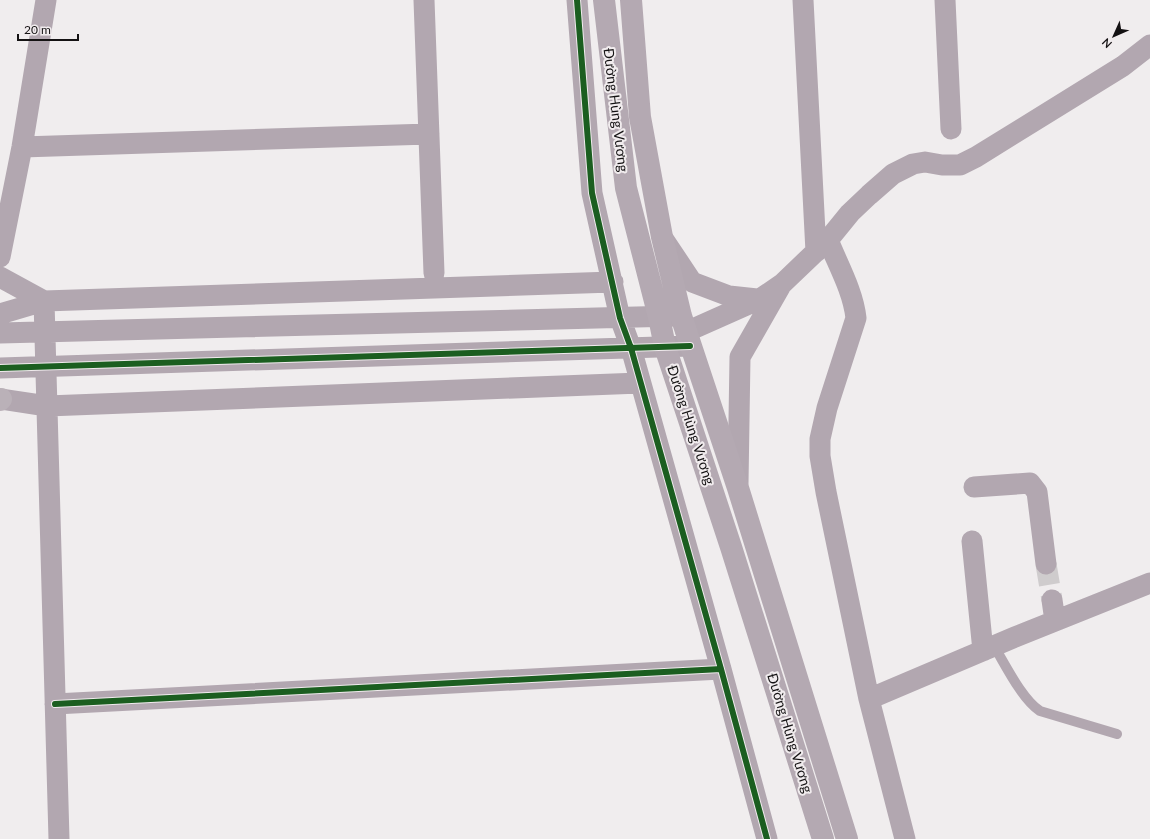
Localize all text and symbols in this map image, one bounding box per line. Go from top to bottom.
scale bar [18,16,78,42]
north arrow [1094,16,1134,56]
text: 20 m [24,22,51,37]
text: N [1099,36,1114,51]
street label: Đường Hùng Vương [600,47,633,173]
street label: Đường Hùng Vương [664,363,719,487]
street label: Đường Hùng Vương [764,671,817,795]

